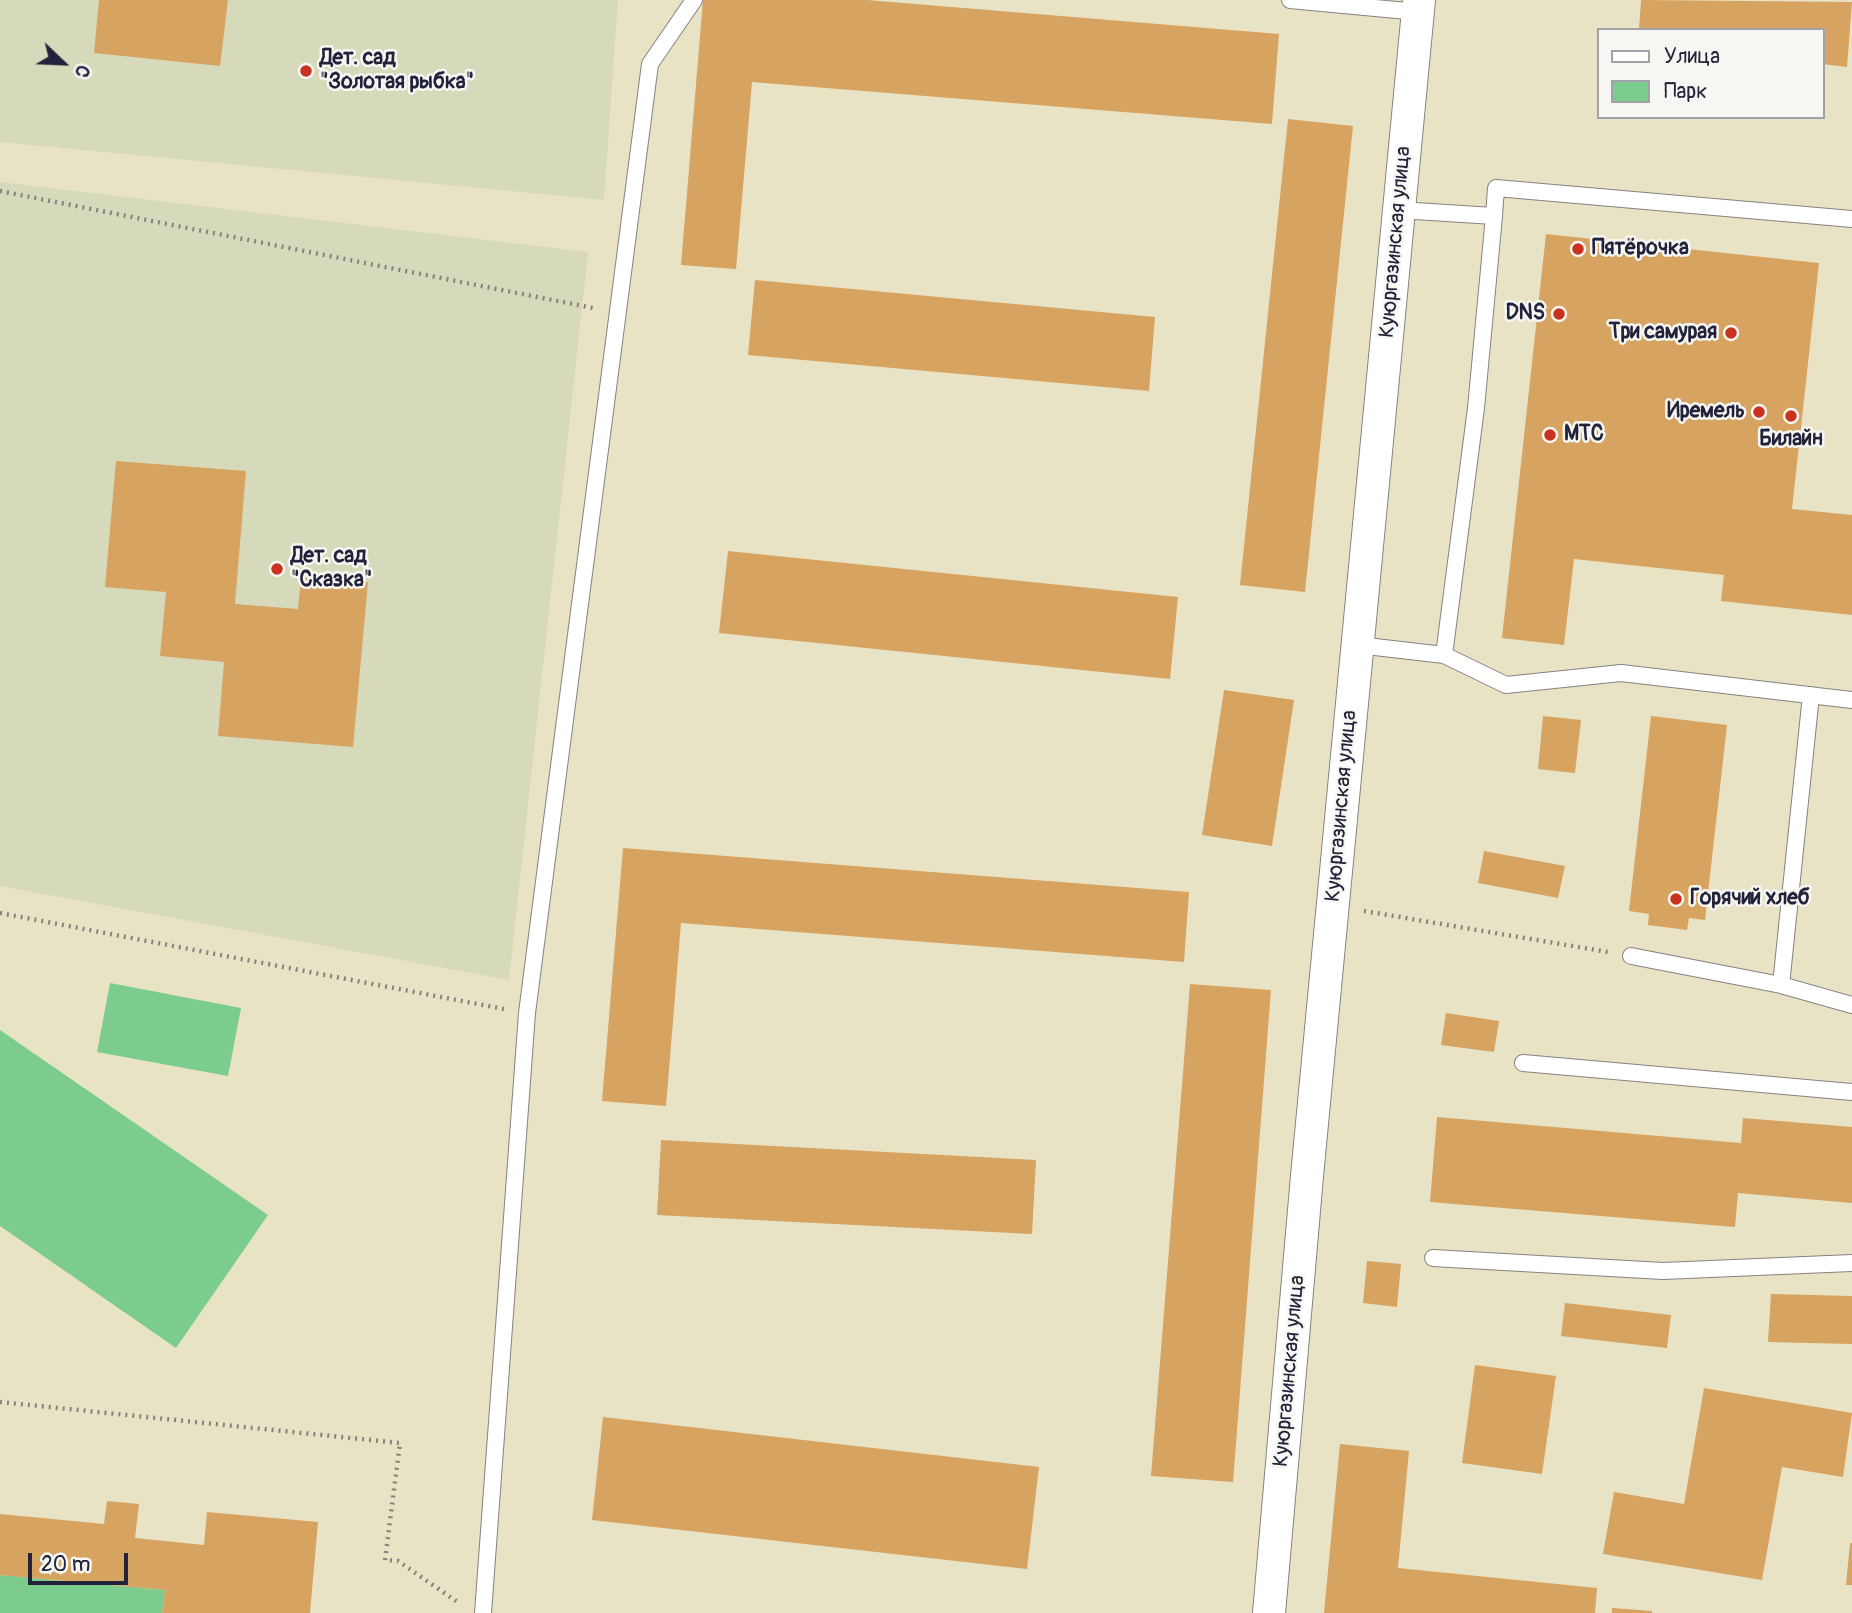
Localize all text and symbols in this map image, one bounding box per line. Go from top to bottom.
north arrow [28,28,98,98]
legend [1596,28,1824,119]
text: Улица [1664,43,1720,70]
place label: Дет. сад "Золотая рыбка" [320,46,474,96]
text: С [69,61,96,81]
marker: Дет. сад "Золотая рыбка" [298,63,314,79]
text: Парк [1664,78,1707,105]
street label: Куюргазинская улица [1375,145,1417,339]
place label: Пятёрочка [1592,236,1689,262]
marker: Пятёрочка [1570,241,1586,257]
place label: DNS [1505,301,1545,327]
marker: DNS [1551,306,1567,322]
place label: Три самурая [1609,320,1717,346]
marker: Три самурая [1723,325,1739,341]
place label: Иремель [1667,399,1745,425]
marker: Иремель [1751,404,1767,420]
marker: Билайн [1783,408,1799,424]
place label: МТС [1564,422,1604,448]
marker: МТС [1542,427,1558,443]
place label: Билайн [1759,427,1823,453]
place label: Дет. сад "Сказка" [291,544,372,594]
marker: Дет. сад "Сказка" [269,561,285,577]
street label: Куюргазинская улица [1321,709,1363,903]
place label: Горячий хлеб [1690,886,1810,912]
marker: Горячий хлеб [1668,891,1684,907]
street label: Куюргазинская улица [1269,1274,1311,1468]
scale bar [32,1540,131,1584]
text: 20 m [41,1551,90,1578]

